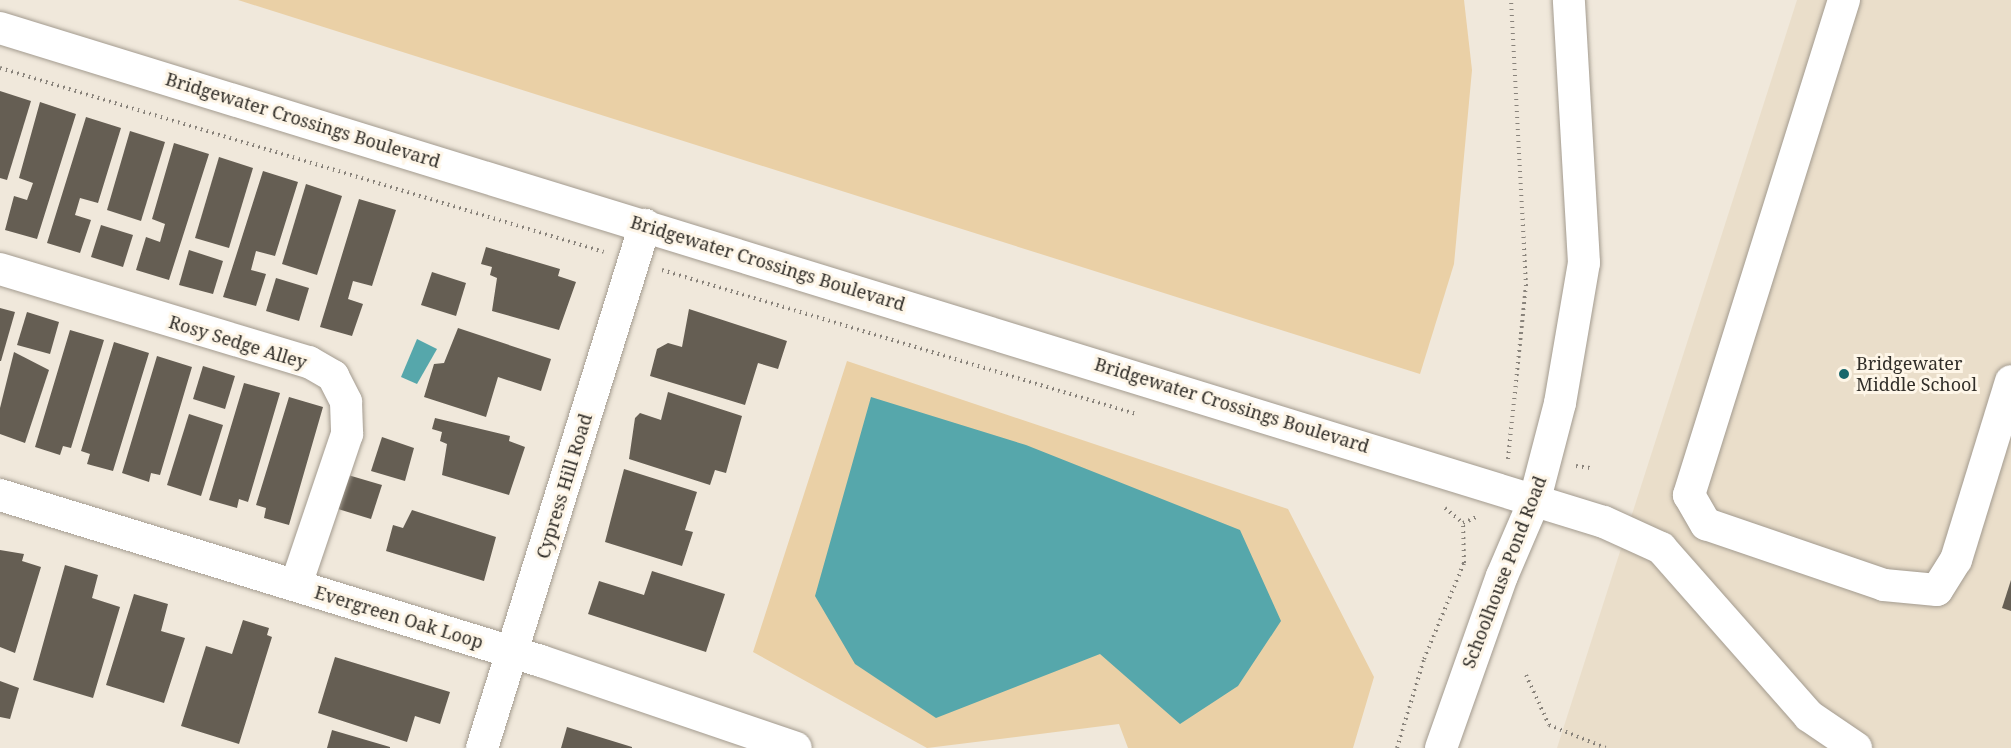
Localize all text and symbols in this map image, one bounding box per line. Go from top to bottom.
street label: Bridgewater Crossings Boulevard [163,68,443,172]
street label: Bridgewater Crossings Boulevard [628,211,908,315]
street label: Rosy Sedge Alley [166,311,310,373]
street label: Bridgewater Crossings Boulevard [1092,353,1372,457]
place label: Bridgewater Middle School [1856,353,1977,395]
marker: Bridgewater Middle School [1837,367,1851,381]
street label: Cypress Hill Road [532,411,596,561]
street label: Schoolhouse Pond Road [1457,473,1551,671]
street label: Evergreen Oak Loop [312,581,486,653]

